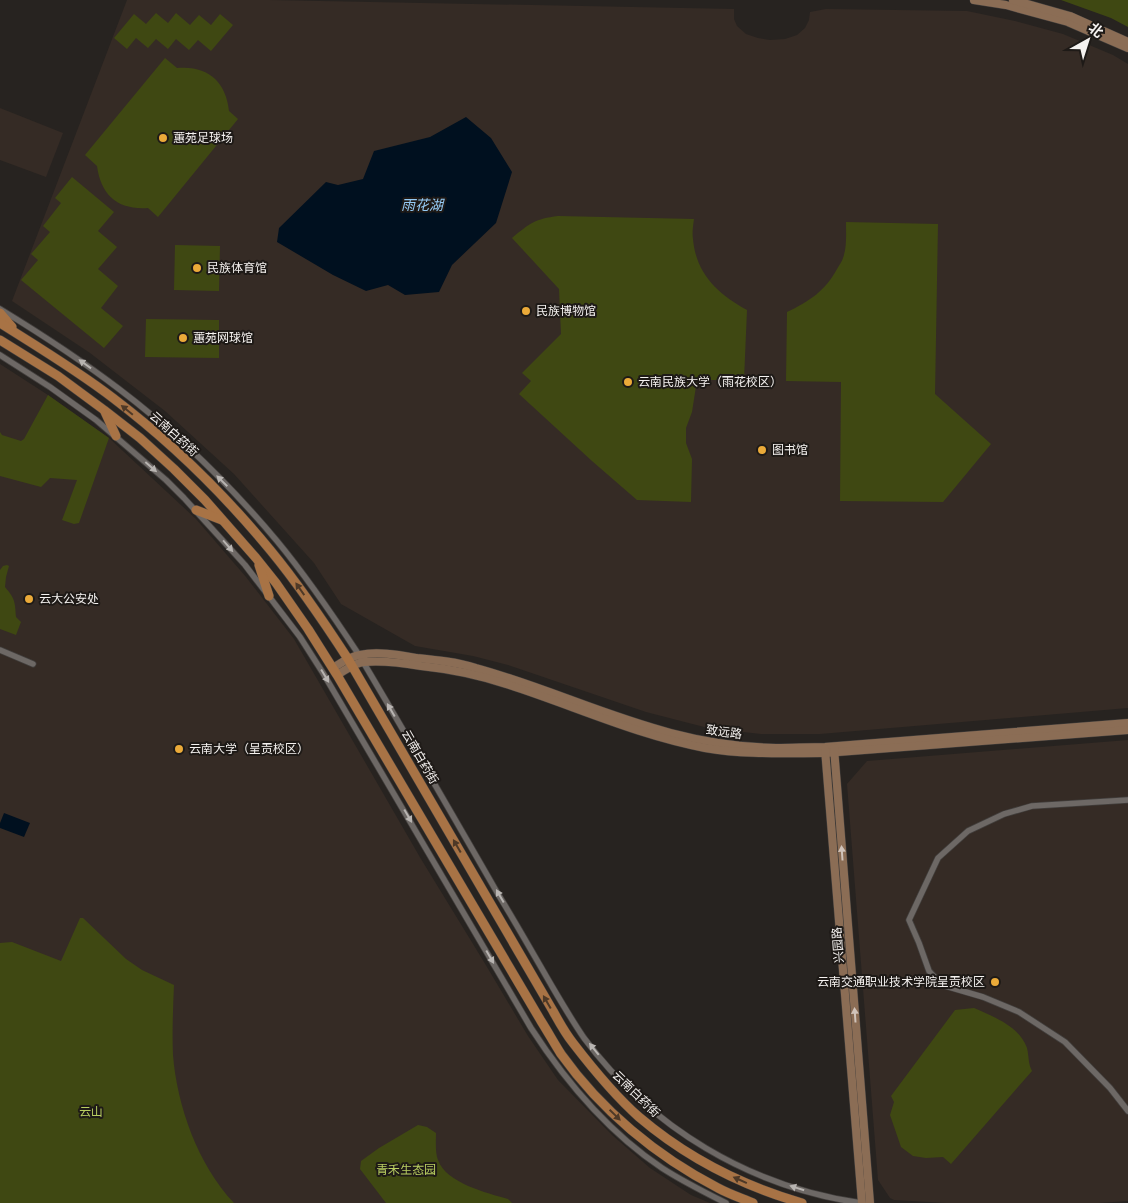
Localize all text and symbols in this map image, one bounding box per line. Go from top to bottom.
north arrow [1063,15,1113,65]
text: 北 [1085,19,1107,41]
place label: 蕙苑足球场 [173,131,233,145]
marker: 蕙苑足球场 [157,132,169,144]
water label: 雨花湖 [401,197,445,214]
place label: 民族体育馆 [207,261,267,275]
marker: 民族体育馆 [191,262,203,274]
place label: 民族博物馆 [536,304,596,318]
marker: 民族博物馆 [520,305,532,317]
place label: 蕙苑网球馆 [193,331,253,345]
marker: 蕙苑网球馆 [177,332,189,344]
one-way arrow [79,359,92,369]
place label: 云南民族大学（雨花校区） [638,375,782,389]
marker: 云南民族大学（雨花校区） [622,376,634,388]
one-way arrow [121,404,134,415]
street label: 云南白药街 [147,409,201,459]
place label: 图书馆 [772,443,808,457]
marker: 图书馆 [756,444,768,456]
one-way arrow [145,461,157,473]
one-way arrow [217,475,229,487]
one-way arrow [222,540,234,552]
one-way arrow [295,582,305,596]
place label: 云大公安处 [39,592,99,606]
marker: 云大公安处 [23,593,35,605]
one-way arrow [321,670,330,683]
one-way arrow [387,704,396,717]
street label: 致远路 [705,723,743,741]
street label: 云南白药街 [399,728,441,786]
place label: 云南大学（呈贡校区） [189,742,309,756]
marker: 云南大学（呈贡校区） [173,743,185,755]
one-way arrow [403,810,412,823]
one-way arrow [453,839,461,854]
one-way arrow [838,845,846,861]
one-way arrow [495,890,504,903]
street label: 兴园路 [830,927,846,963]
one-way arrow [486,949,494,964]
place label: 云南交通职业技术学院呈贡校区 [817,975,985,989]
marker: 云南交通职业技术学院呈贡校区 [989,976,1001,988]
one-way arrow [543,995,552,1009]
one-way arrow [851,1007,859,1023]
one-way arrow [588,1043,599,1056]
street label: 云南白药街 [610,1068,662,1120]
park label: 云山 [79,1105,103,1119]
one-way arrow [609,1109,621,1121]
park label: 青禾生态园 [376,1163,436,1177]
one-way arrow [733,1176,747,1184]
one-way arrow [789,1184,804,1192]

